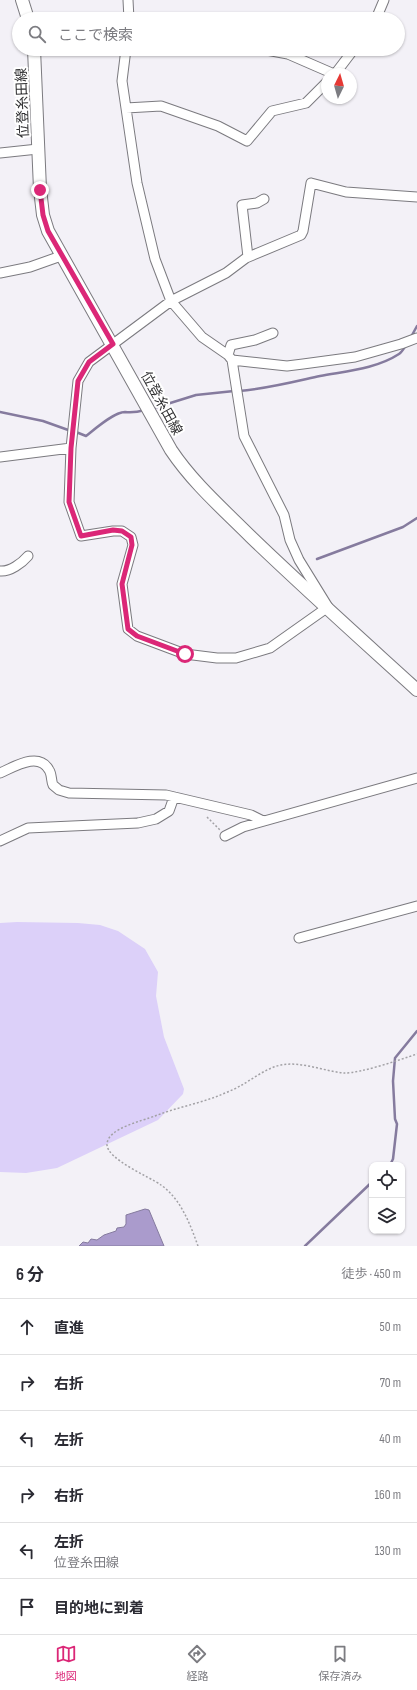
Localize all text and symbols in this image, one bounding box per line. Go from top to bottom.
search box [12,12,405,56]
icon: search [26,23,48,45]
text: ここで検索 [58,26,133,45]
street label: 位登糸田線 [13,68,32,138]
north arrow [321,68,357,104]
route end [31,181,49,199]
street label: 位登糸田線 [137,369,186,438]
route start [176,645,194,663]
map controls [369,1162,405,1234]
button: locate [369,1162,405,1198]
button: layers [369,1198,405,1234]
text: 6 分 [16,1265,44,1285]
text: 徒歩 · 450 m [341,1266,401,1282]
icon: ahead [16,1316,38,1338]
text: 直進 [54,1319,84,1338]
text: 50 m [380,1319,401,1335]
icon: right [16,1372,38,1394]
text: 右折 [54,1375,84,1394]
text: 70 m [380,1375,401,1391]
icon: left [16,1428,38,1450]
text: 左折 [54,1431,84,1450]
text: 40 m [379,1431,401,1447]
icon: right [16,1484,38,1506]
text: 右折 [54,1487,84,1506]
text: 160 m [375,1487,401,1503]
text: 左折 [54,1533,84,1552]
icon: left [16,1540,38,1562]
text: 130 m [375,1543,401,1559]
text: 位登糸田線 [54,1555,119,1571]
icon: arrive [16,1596,38,1618]
text: 目的地に到着 [54,1599,144,1618]
tab: 地図 [55,1643,77,1683]
tab: 経路 [186,1643,208,1683]
tab: 保存済み [318,1643,362,1683]

